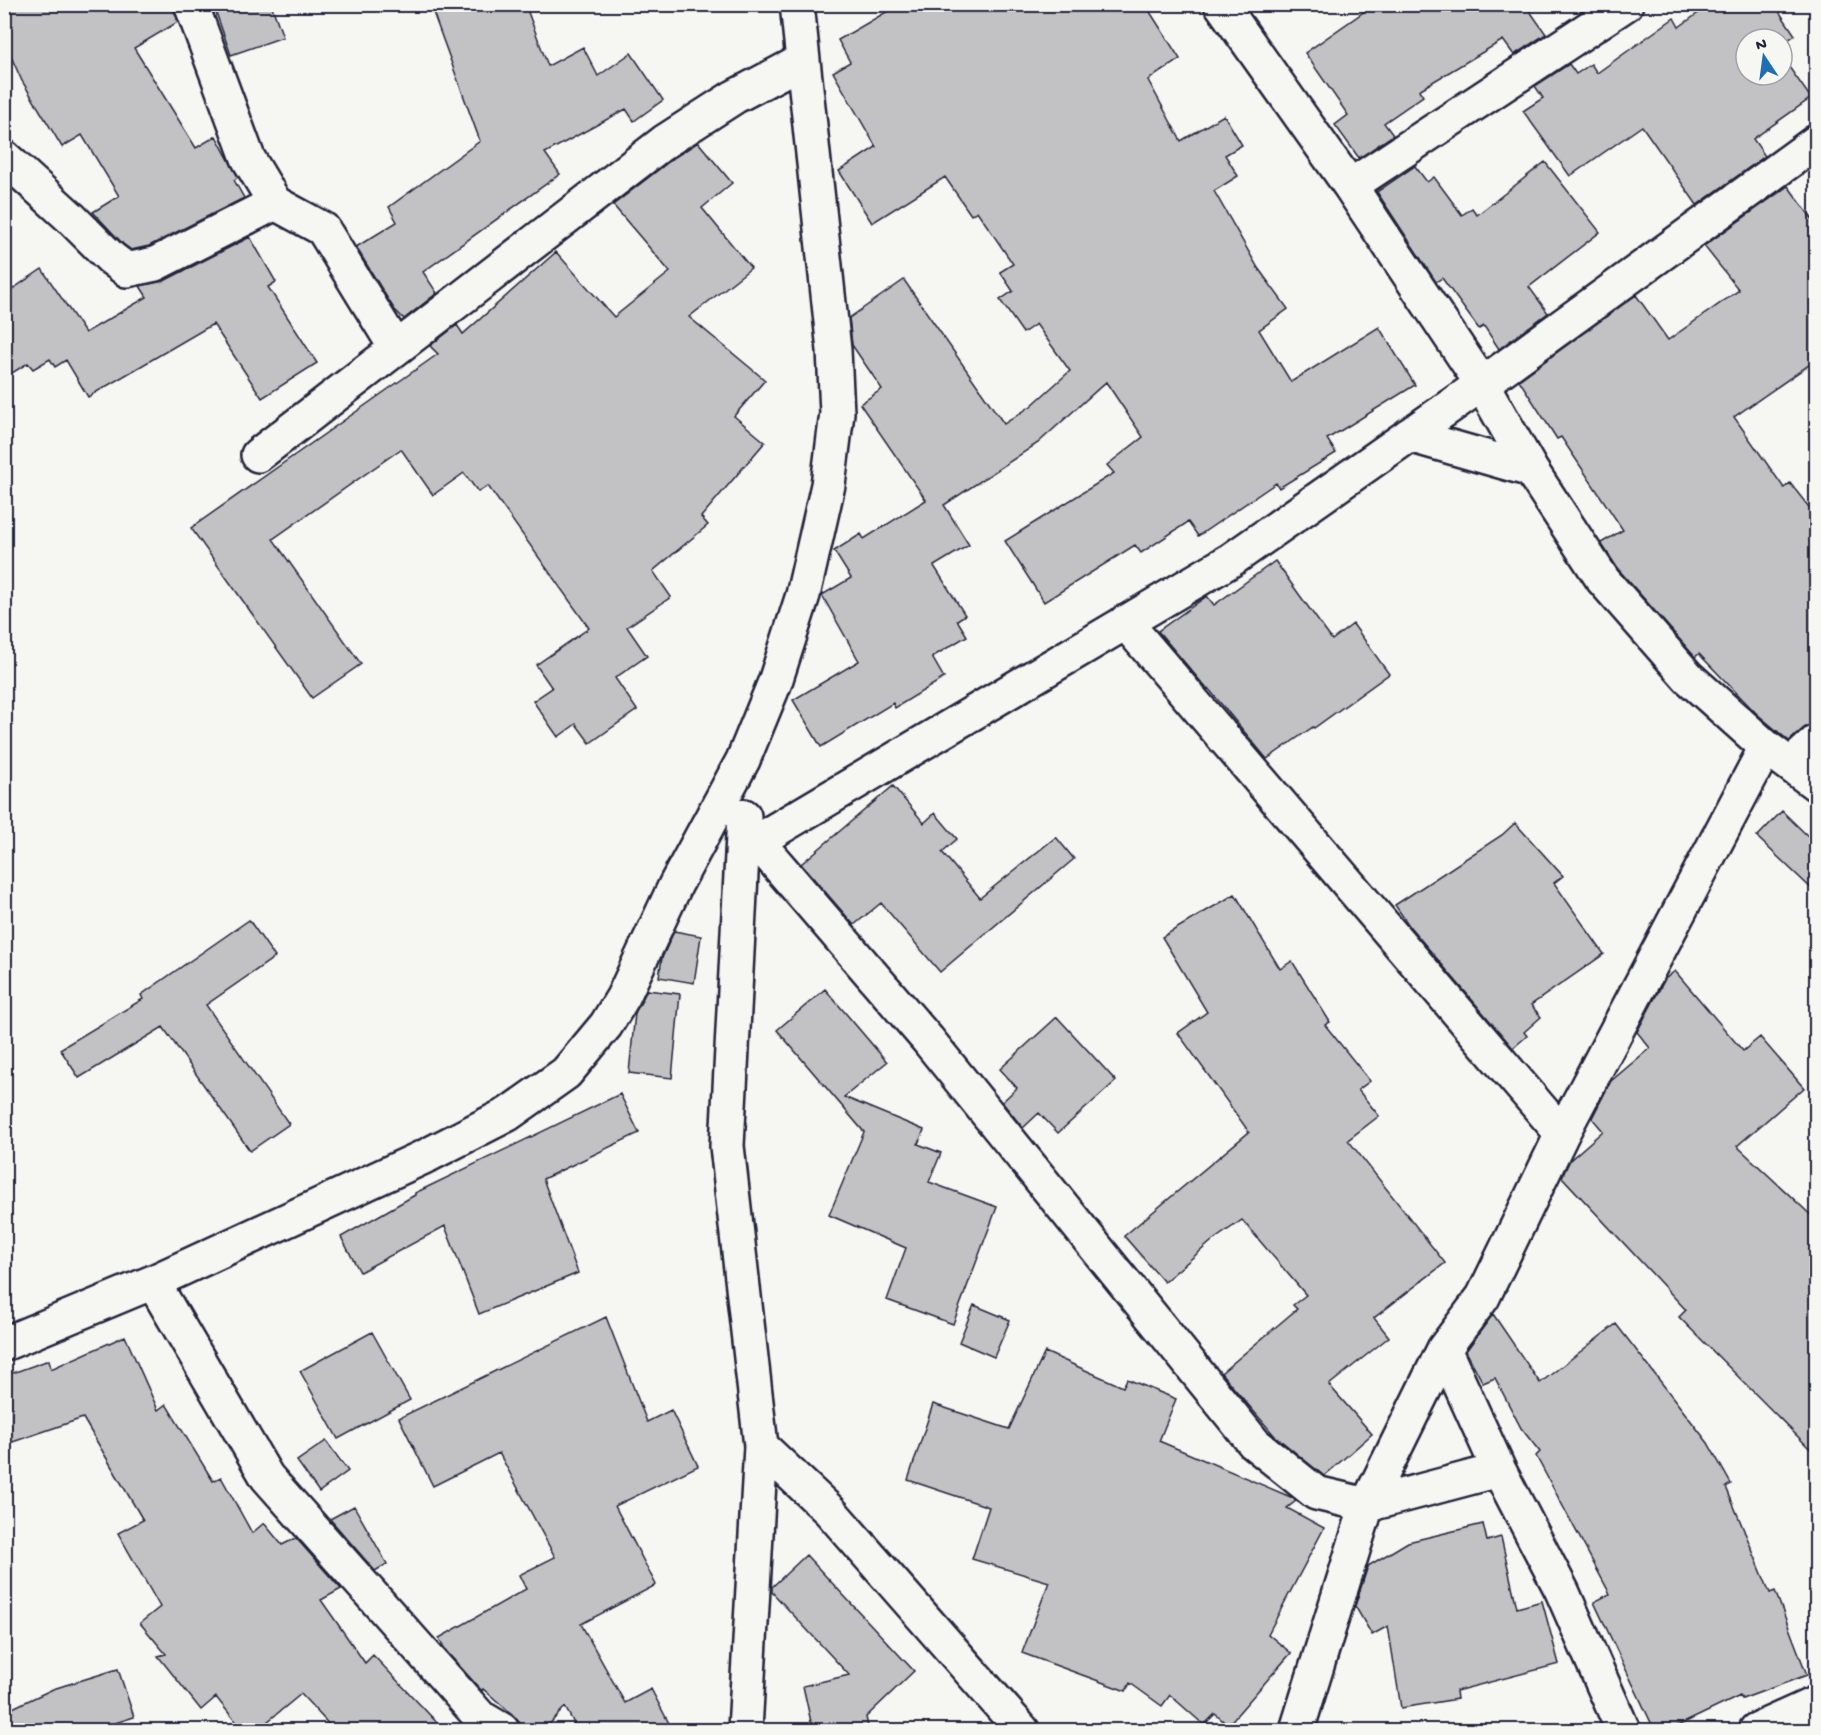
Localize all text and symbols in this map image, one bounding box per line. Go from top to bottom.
north arrow [1734,27,1794,87]
text: N [1754,35,1769,56]

